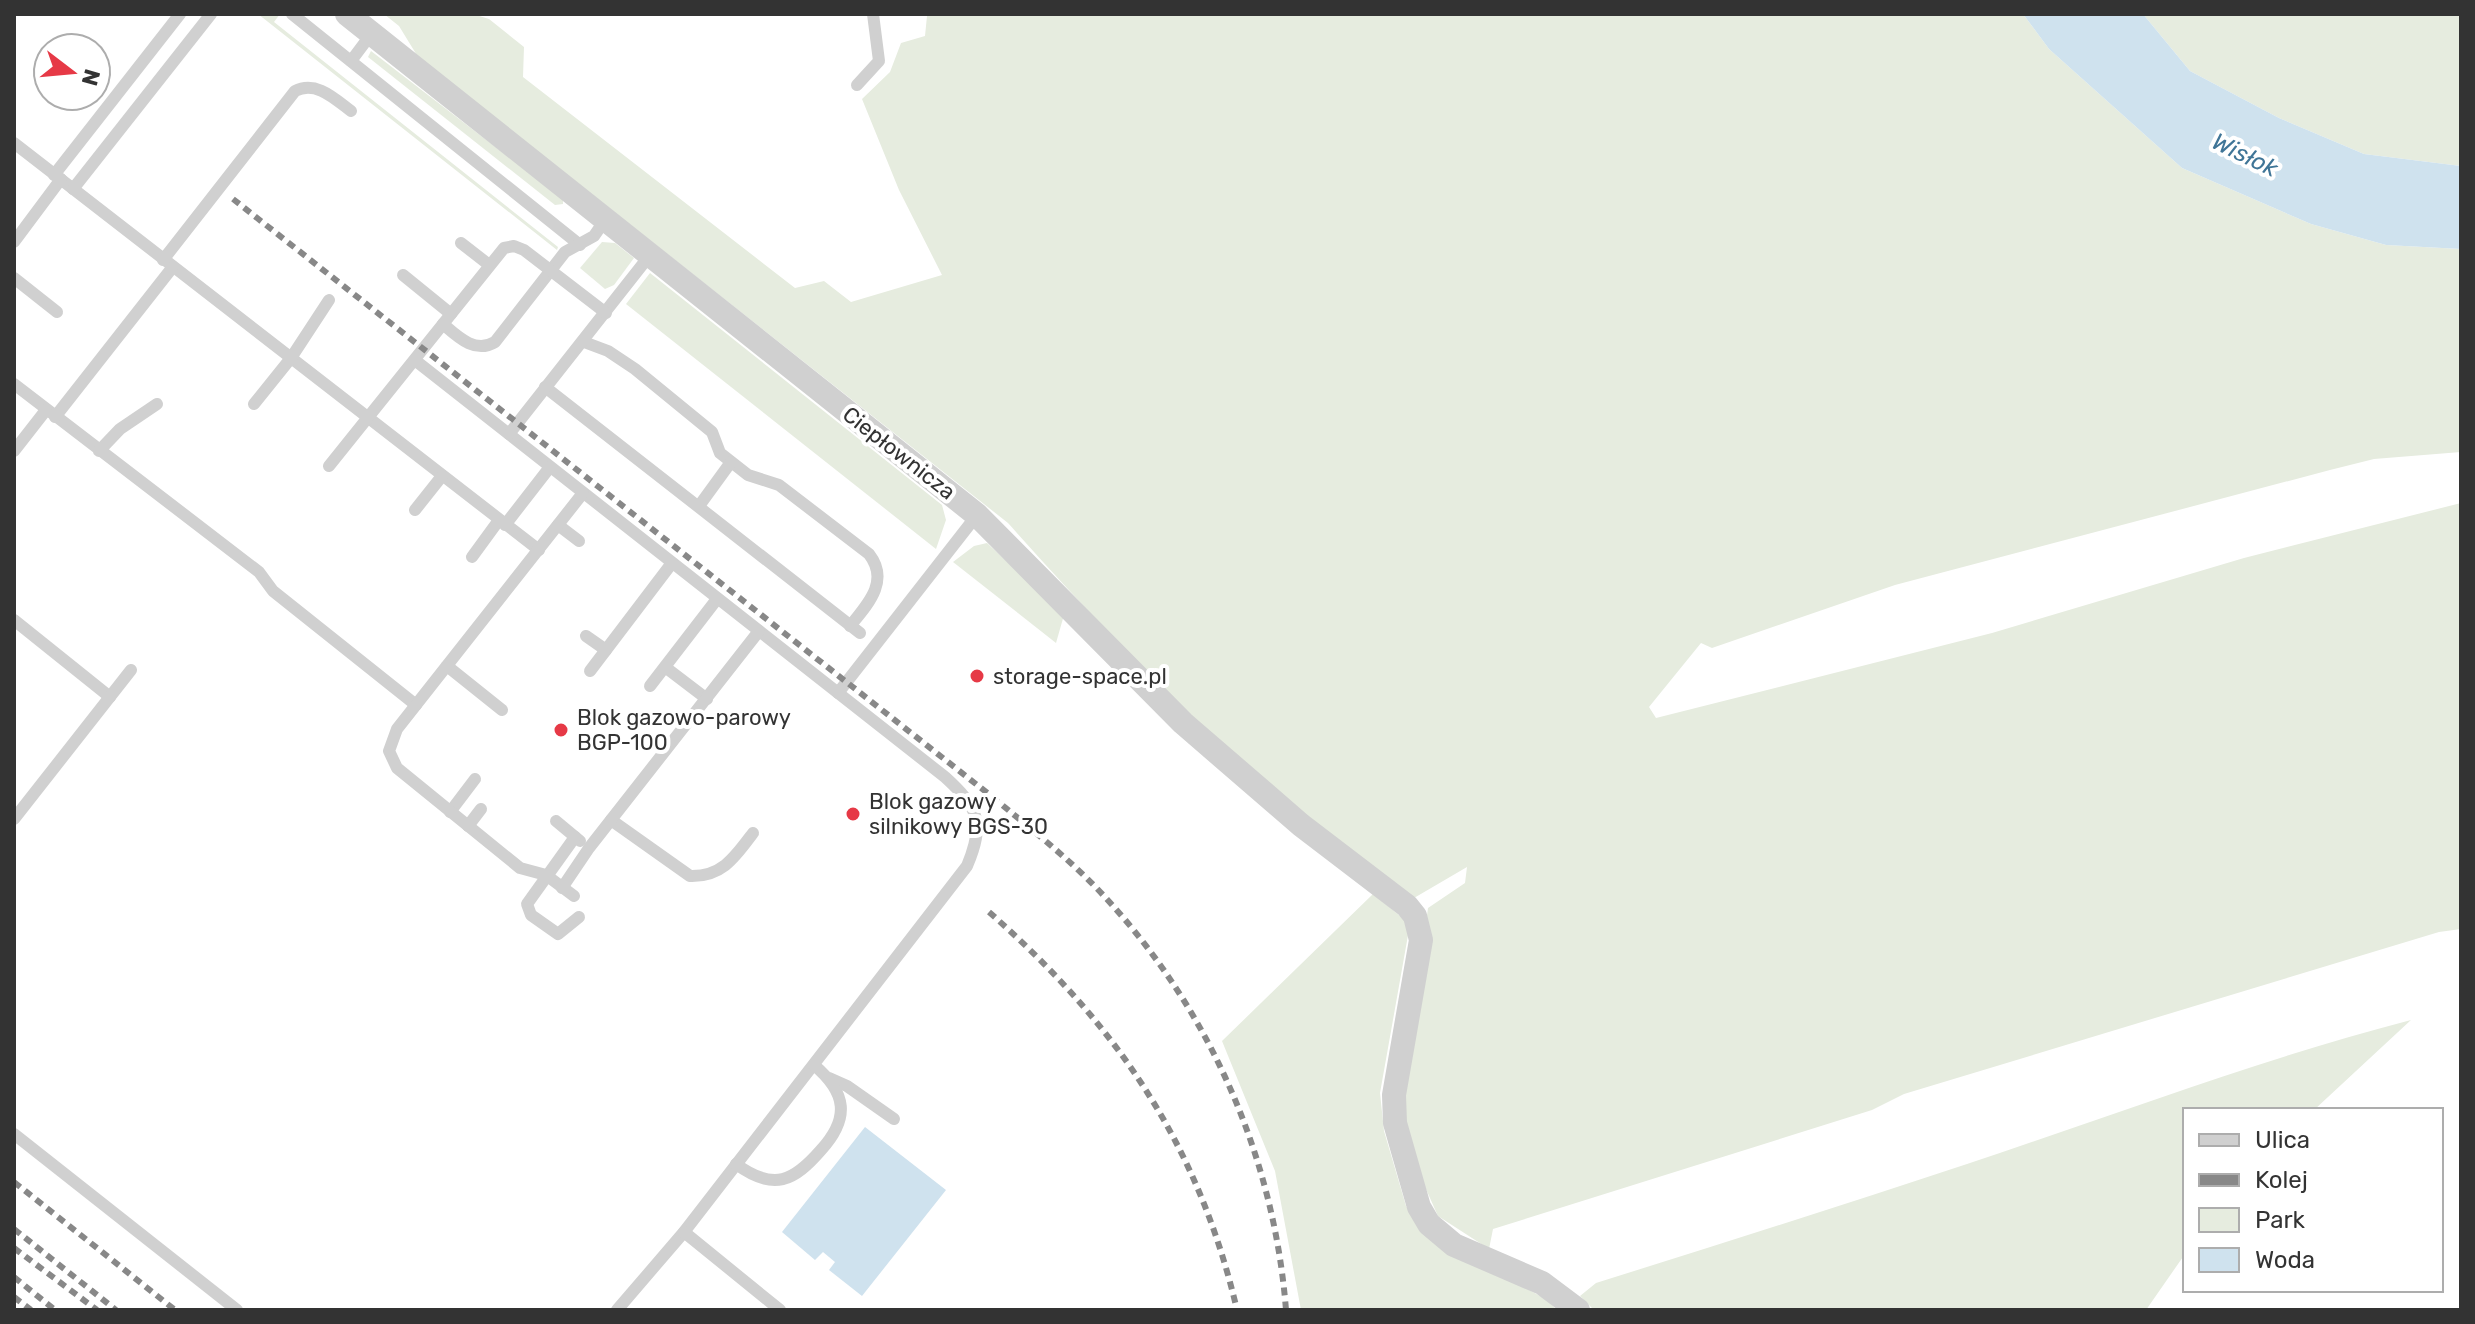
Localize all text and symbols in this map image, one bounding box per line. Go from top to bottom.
north arrow [32,32,112,112]
text: N [76,66,106,89]
water label: Wisłok [2207,127,2283,183]
street label: Ciepłownicza [837,401,961,505]
place label: storage-space.pl [993,663,1167,690]
marker: storage-space.pl [968,667,986,685]
place label: Blok gazowo-parowy BGP-100 [577,704,791,756]
marker: Blok gazowo-parowy BGP-100 [552,721,570,739]
place label: Blok gazowy silnikowy BGS-30 [869,788,1048,840]
marker: Blok gazowy silnikowy BGS-30 [844,805,862,823]
legend [2183,1108,2443,1292]
text: Ulica [2255,1126,2310,1154]
text: Kolej [2255,1166,2308,1194]
text: Park [2255,1206,2306,1234]
text: Woda [2255,1246,2315,1274]

